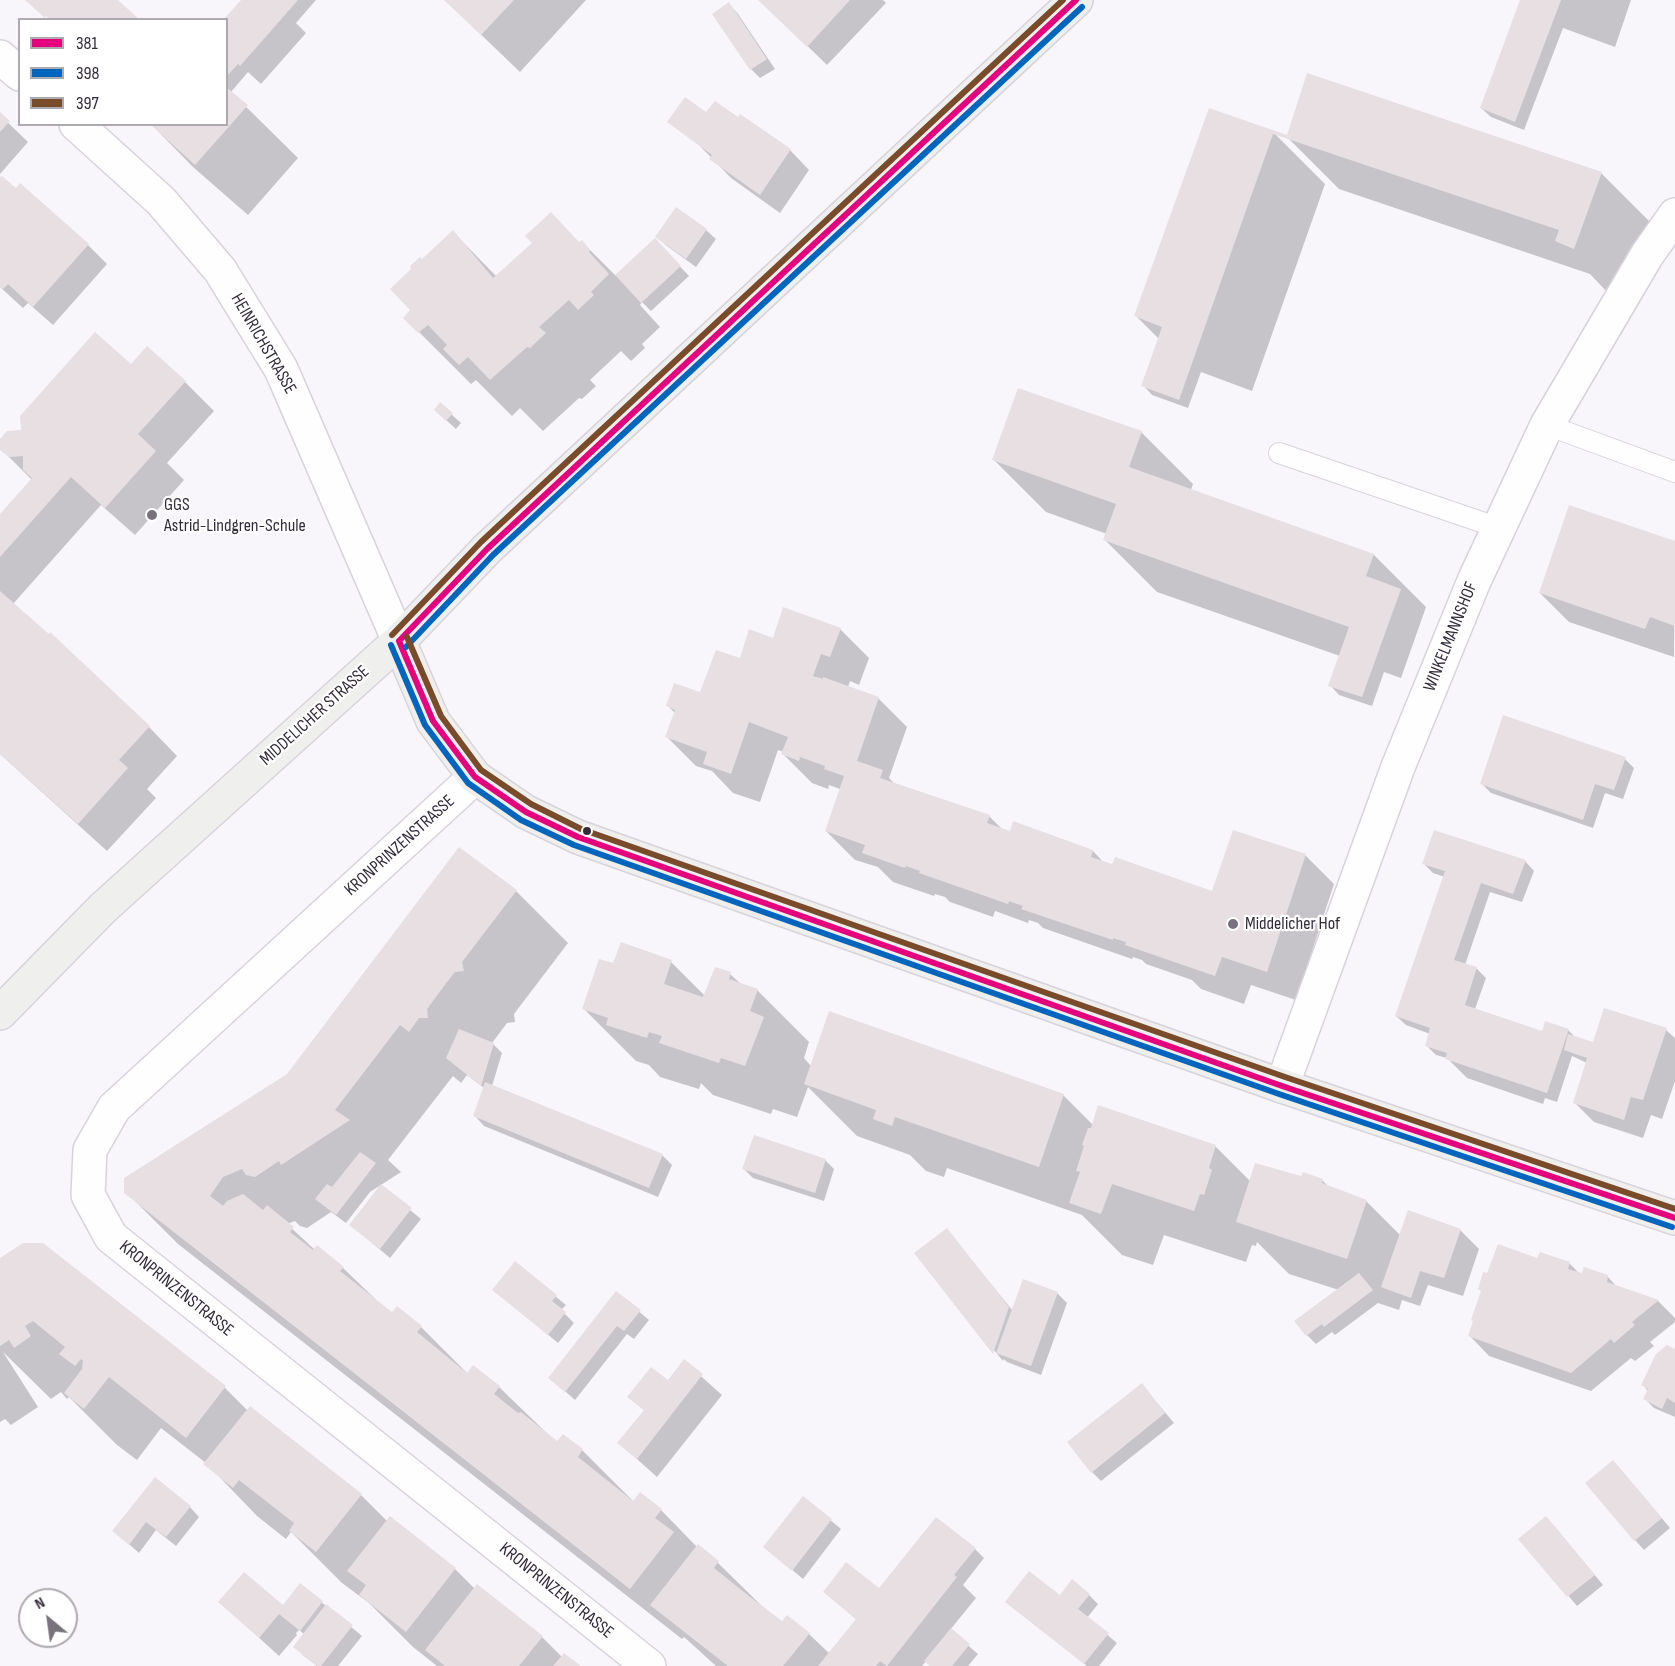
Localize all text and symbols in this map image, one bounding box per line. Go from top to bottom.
legend [18,18,228,126]
text: 381 [76,33,98,54]
text: 398 [76,63,99,84]
text: 397 [76,93,99,114]
street label: HEINRICHSTRASSE [226,290,300,398]
place label: GGS Astrid-Lindgren-Schule [164,494,306,536]
marker: GGS Astrid-Lindgren-Schule [145,508,159,522]
street label: WINKELMANNSHOF [1419,579,1483,695]
street label: MIDDELICHER STRASSE [256,661,374,771]
street label: KRONPRINZENSTRASSE [341,791,459,901]
unlabelled marker [581,825,593,837]
place label: Middelicher Hof [1245,913,1340,935]
marker: Middelicher Hof [1226,917,1240,931]
street label: KRONPRINZENSTRASSE [115,1236,237,1342]
street label: KRONPRINZENSTRASSE [495,1538,617,1644]
north arrow [18,1588,78,1648]
text: N [32,1593,48,1614]

